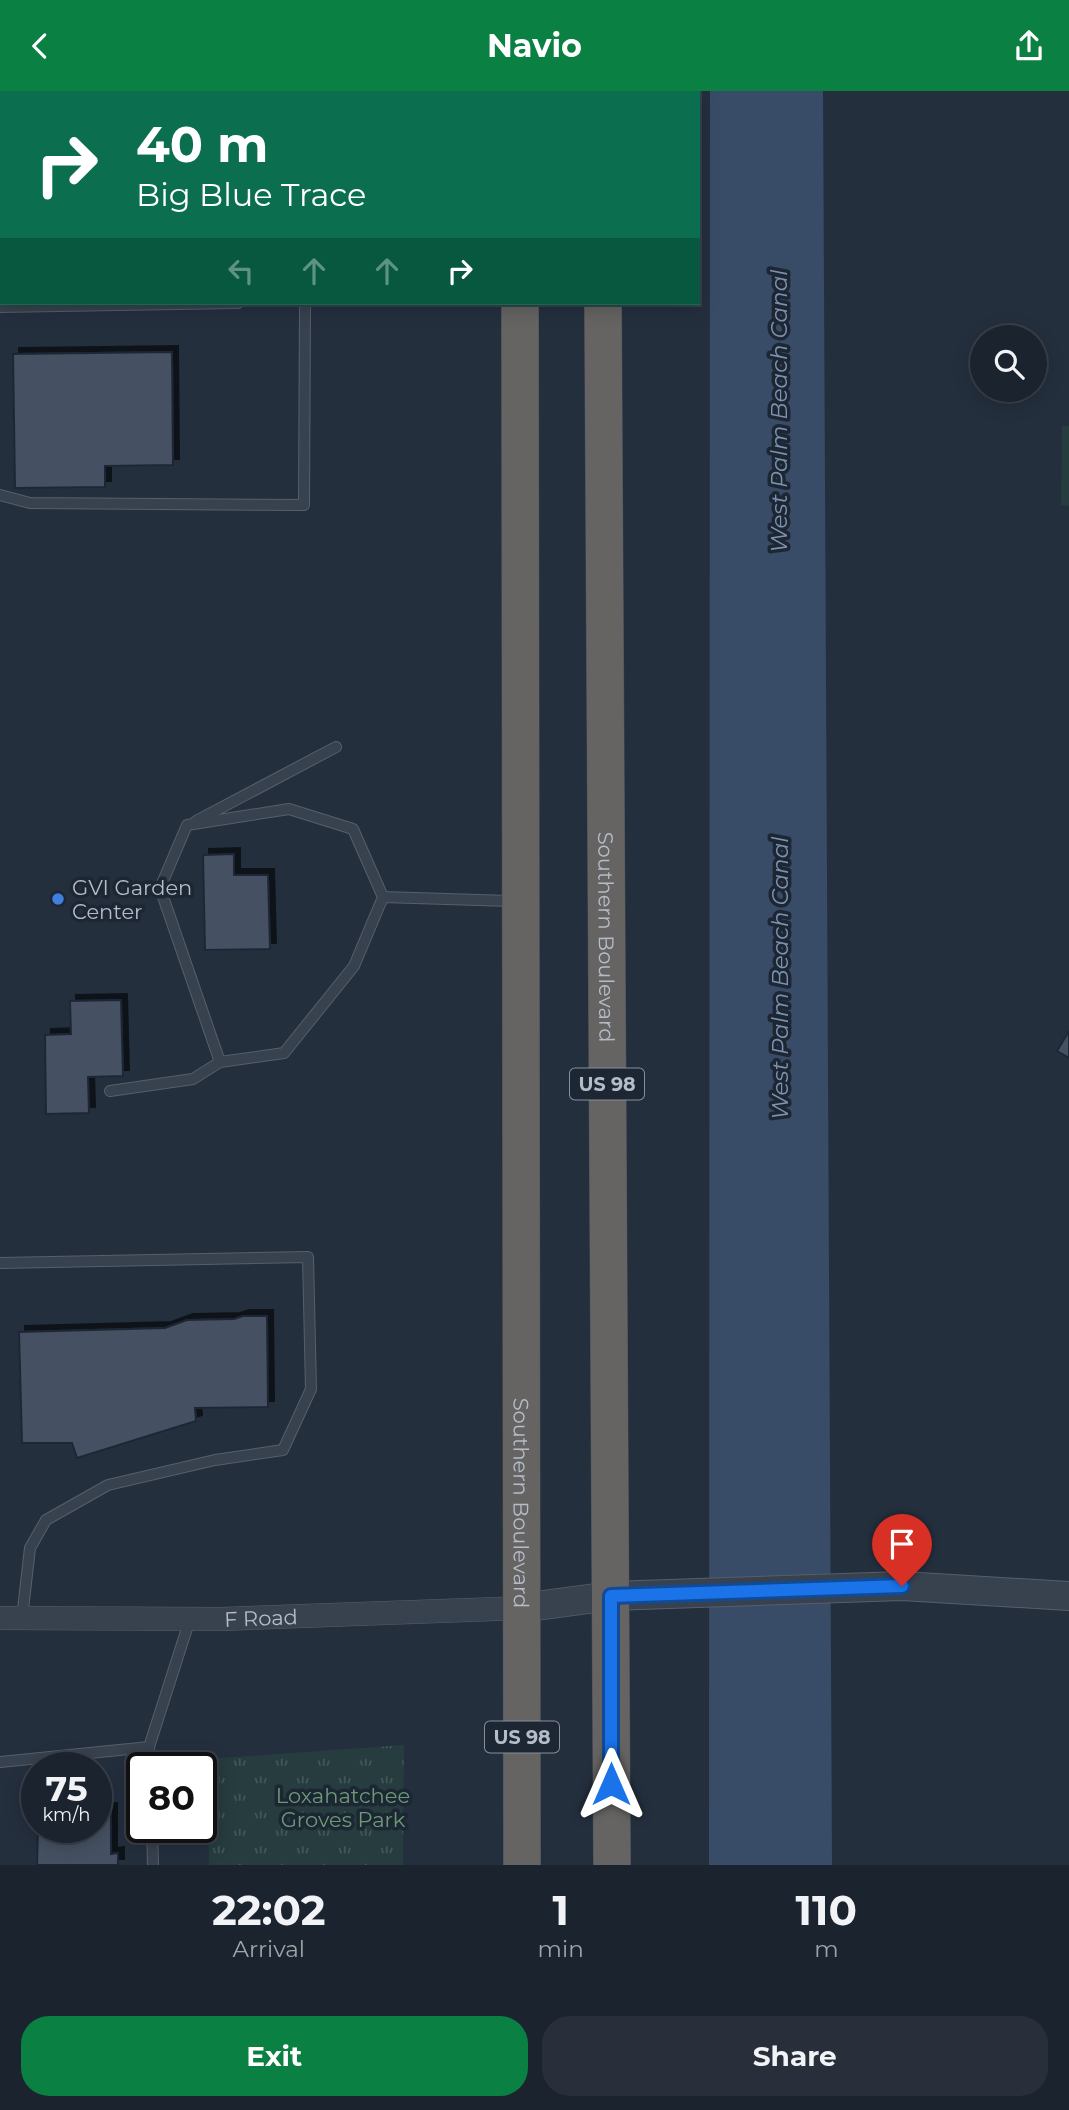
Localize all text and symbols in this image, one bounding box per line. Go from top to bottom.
text: Navio [487,26,582,65]
icon: back [21,27,59,65]
icon: share [1010,27,1048,65]
text: 40 m [136,115,268,174]
icon: right [21,119,112,210]
text: Big Blue Trace [136,175,366,214]
icon: left [222,252,260,290]
icon: ahead [295,252,333,290]
icon: ahead [368,252,406,290]
icon: right [441,252,479,290]
water label: West Palm Beach Canal [765,269,793,552]
map controls [970,325,1047,402]
button: search [970,325,1047,402]
street label: Southern Boulevard [594,832,620,1042]
water label: West Palm Beach Canal [766,836,794,1119]
place label: GVI Garden Center [72,875,192,924]
marker: GVI Garden Center [50,891,66,907]
road number: US 98 [570,1069,644,1100]
street label: Southern Boulevard [509,1398,534,1608]
pin [872,1514,932,1586]
icon: arrive [883,1525,921,1563]
street label: F Road [224,1604,298,1631]
road number: US 98 [485,1721,559,1753]
position arrow [574,1747,648,1821]
speed limit sign: 80 [126,1752,217,1843]
text: 75 [46,1767,87,1810]
park label: Loxahatchee Groves Park [276,1783,410,1832]
text: km/h [42,1804,91,1826]
text: 22:02 [212,1884,326,1936]
text: 1 [552,1884,569,1936]
text: 110 [796,1884,857,1936]
text: Arrival [233,1935,305,1963]
text: min [538,1935,584,1963]
text: m [814,1935,839,1963]
button: Exit [21,2016,528,2096]
button: Share [542,2016,1048,2096]

